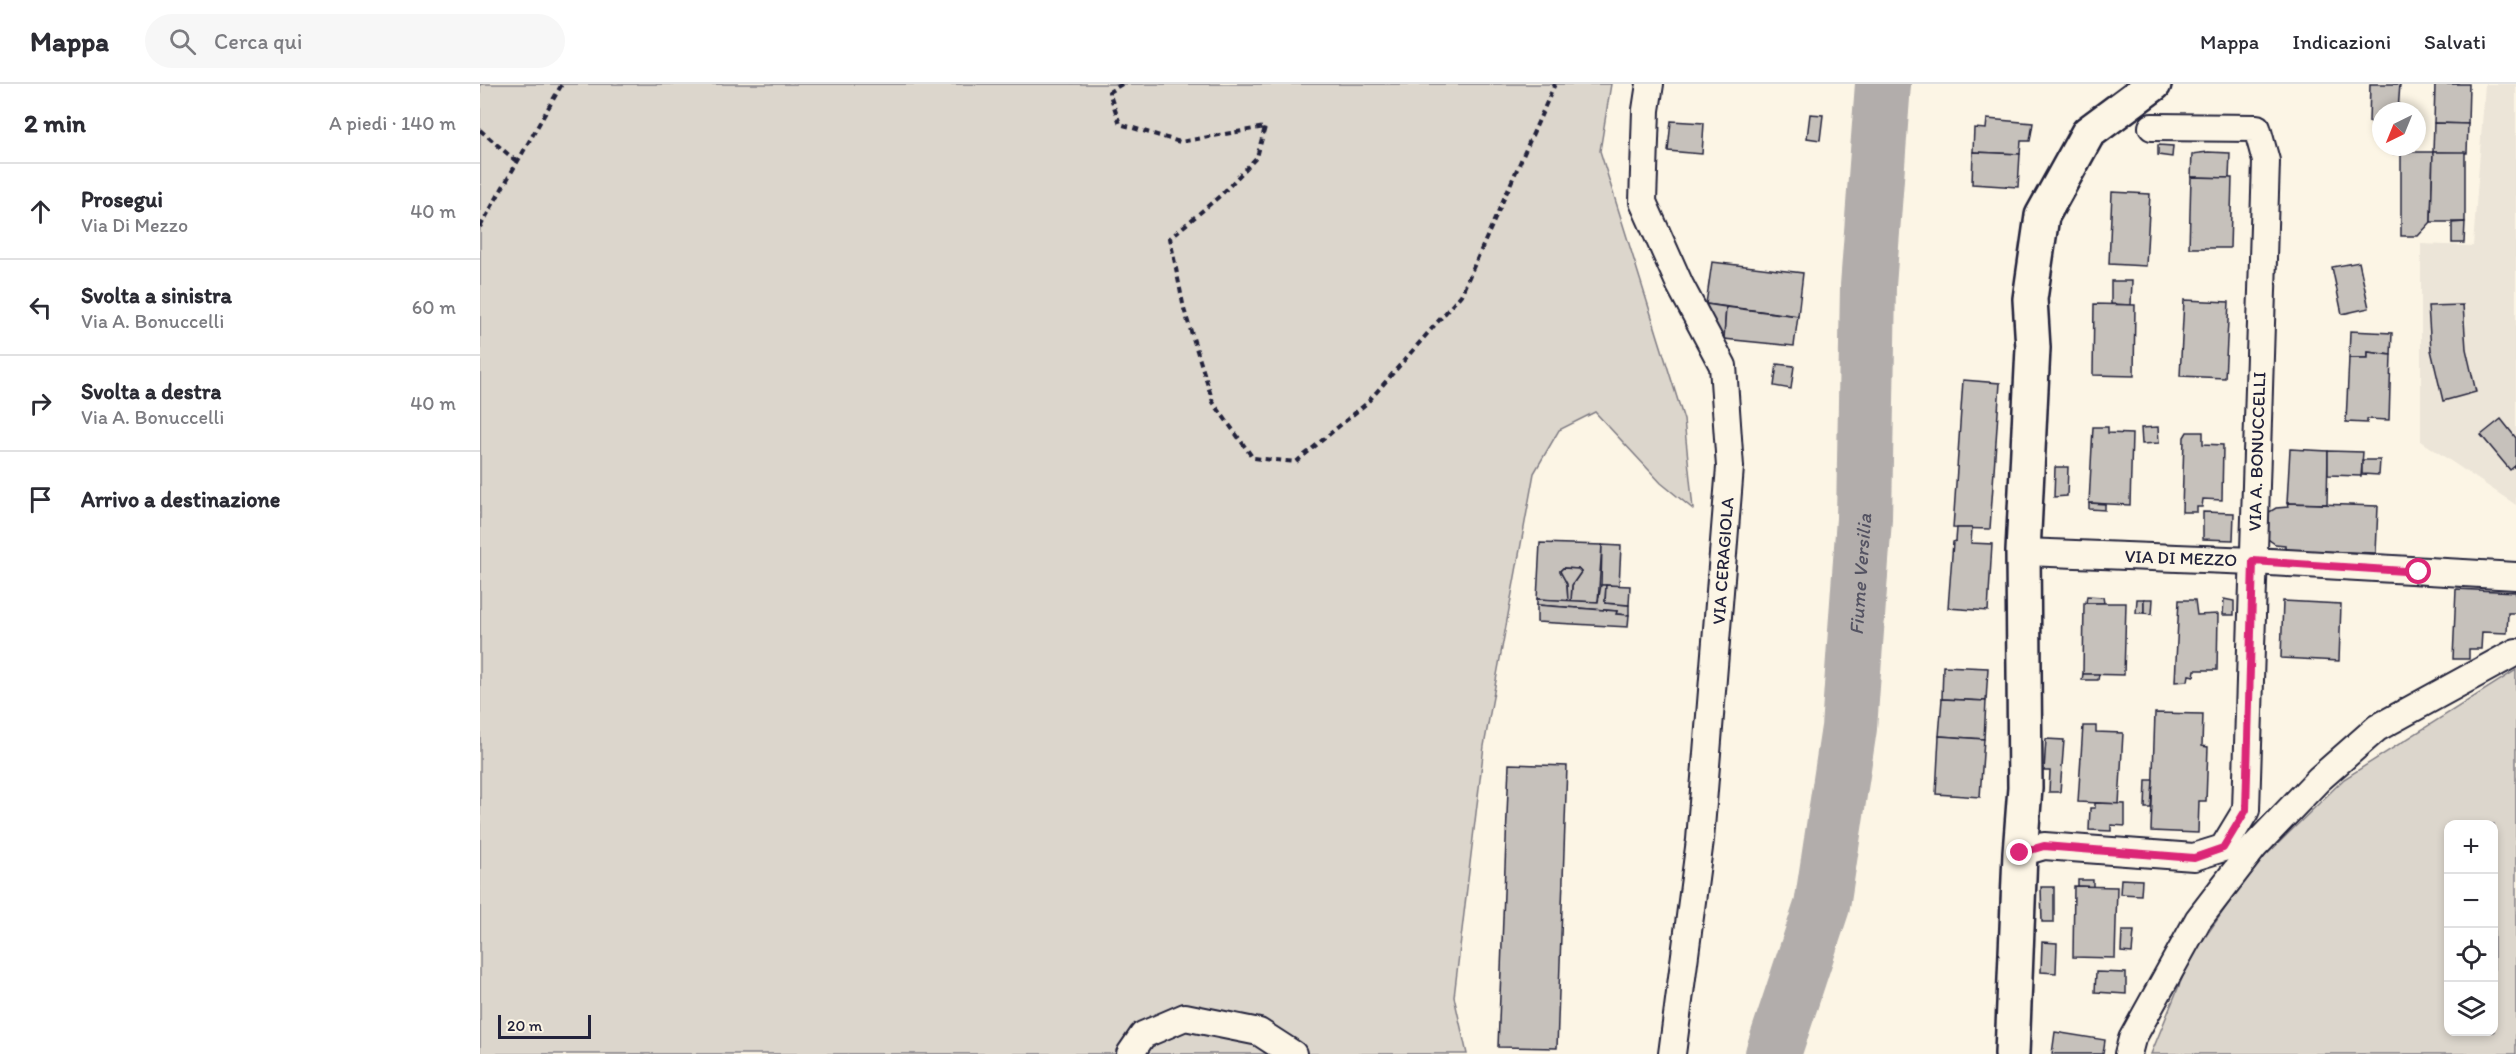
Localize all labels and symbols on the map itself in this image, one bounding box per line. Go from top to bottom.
north arrow [2372,102,2426,156]
street label: VIA A. BONUCCELLI [2244,371,2271,532]
street label: VIA CERAGIOLA [1708,496,1738,625]
water label: Fiume Versilia [1844,513,1876,636]
street label: VIA DI MEZZO [2124,545,2238,571]
route start [2405,558,2431,584]
route end [2006,839,2032,865]
scale bar [498,1012,591,1040]

